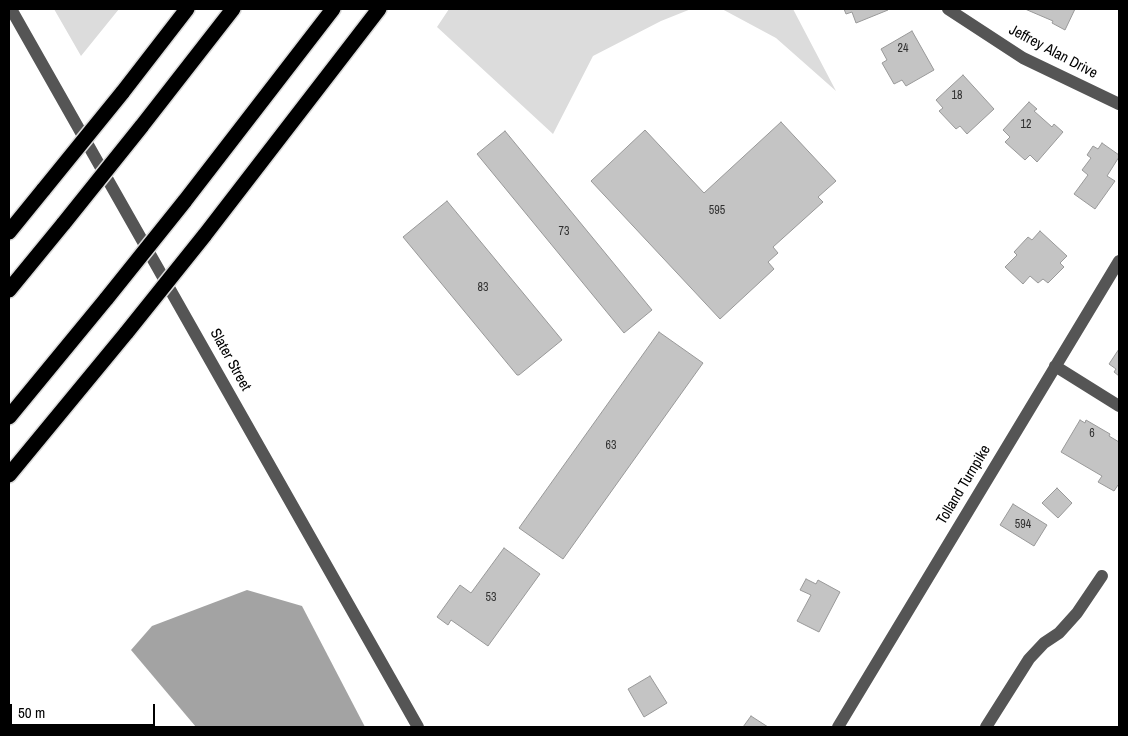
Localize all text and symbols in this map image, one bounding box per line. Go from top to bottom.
street label: Jeffrey Alan Drive [1006,21,1100,83]
house number: 24 [898,42,908,56]
house number: 18 [952,89,962,103]
house number: 12 [1021,118,1031,132]
house number: 595 [709,204,725,218]
house number: 73 [559,225,569,239]
house number: 83 [478,281,488,295]
street label: Slater Street [206,326,254,394]
house number: 6 [1089,427,1095,441]
house number: 63 [606,439,616,453]
street label: Tolland Turnpike [933,442,995,528]
house number: 594 [1015,518,1031,532]
house number: 53 [486,591,496,605]
scale bar [12,694,158,726]
text: 50 m [18,702,45,723]

